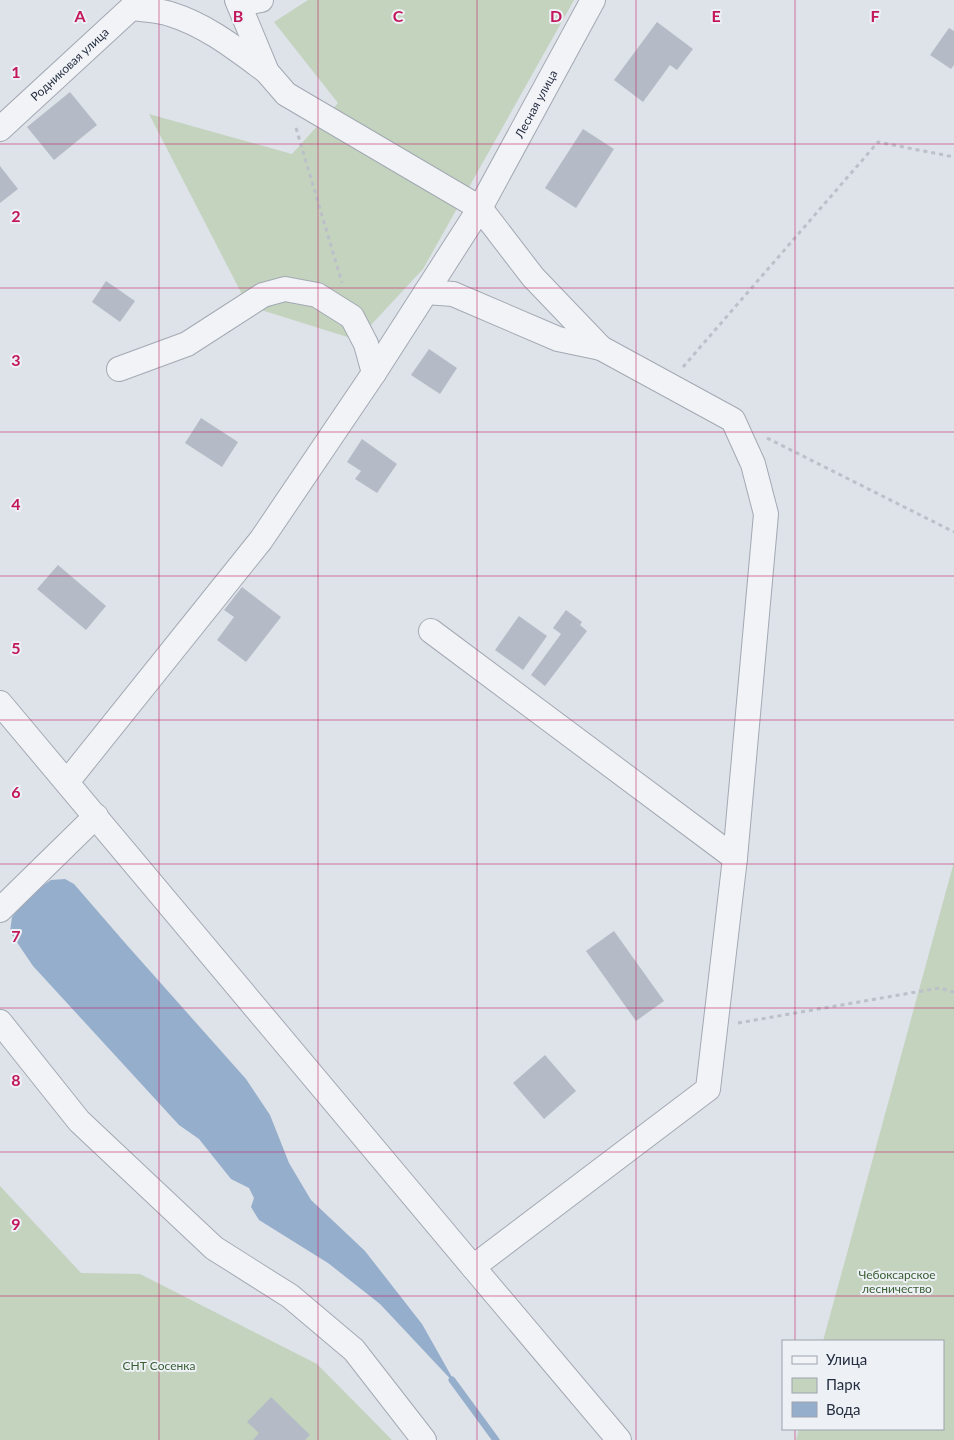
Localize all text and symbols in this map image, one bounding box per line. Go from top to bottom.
text: A [73,6,86,25]
text: B [233,6,243,25]
text: C [393,6,404,25]
text: D [550,6,562,25]
text: E [711,6,721,25]
text: F [870,6,880,25]
street label: Родниковая улица [27,24,112,104]
text: 1 [11,62,21,81]
street label: Лесная улица [511,67,560,141]
text: 2 [11,206,21,225]
text: 3 [11,350,21,369]
text: 4 [11,494,21,513]
text: 5 [11,638,21,657]
text: 6 [11,782,21,801]
text: 7 [11,926,21,945]
text: 8 [11,1070,21,1089]
text: 9 [11,1214,21,1233]
park label: Чебоксарское лесничество [858,1267,936,1296]
legend [782,1340,944,1430]
text: Улица [826,1350,867,1368]
park label: СНТ Сосенка [123,1358,195,1373]
text: Парк [826,1375,861,1393]
text: Вода [826,1400,861,1418]

